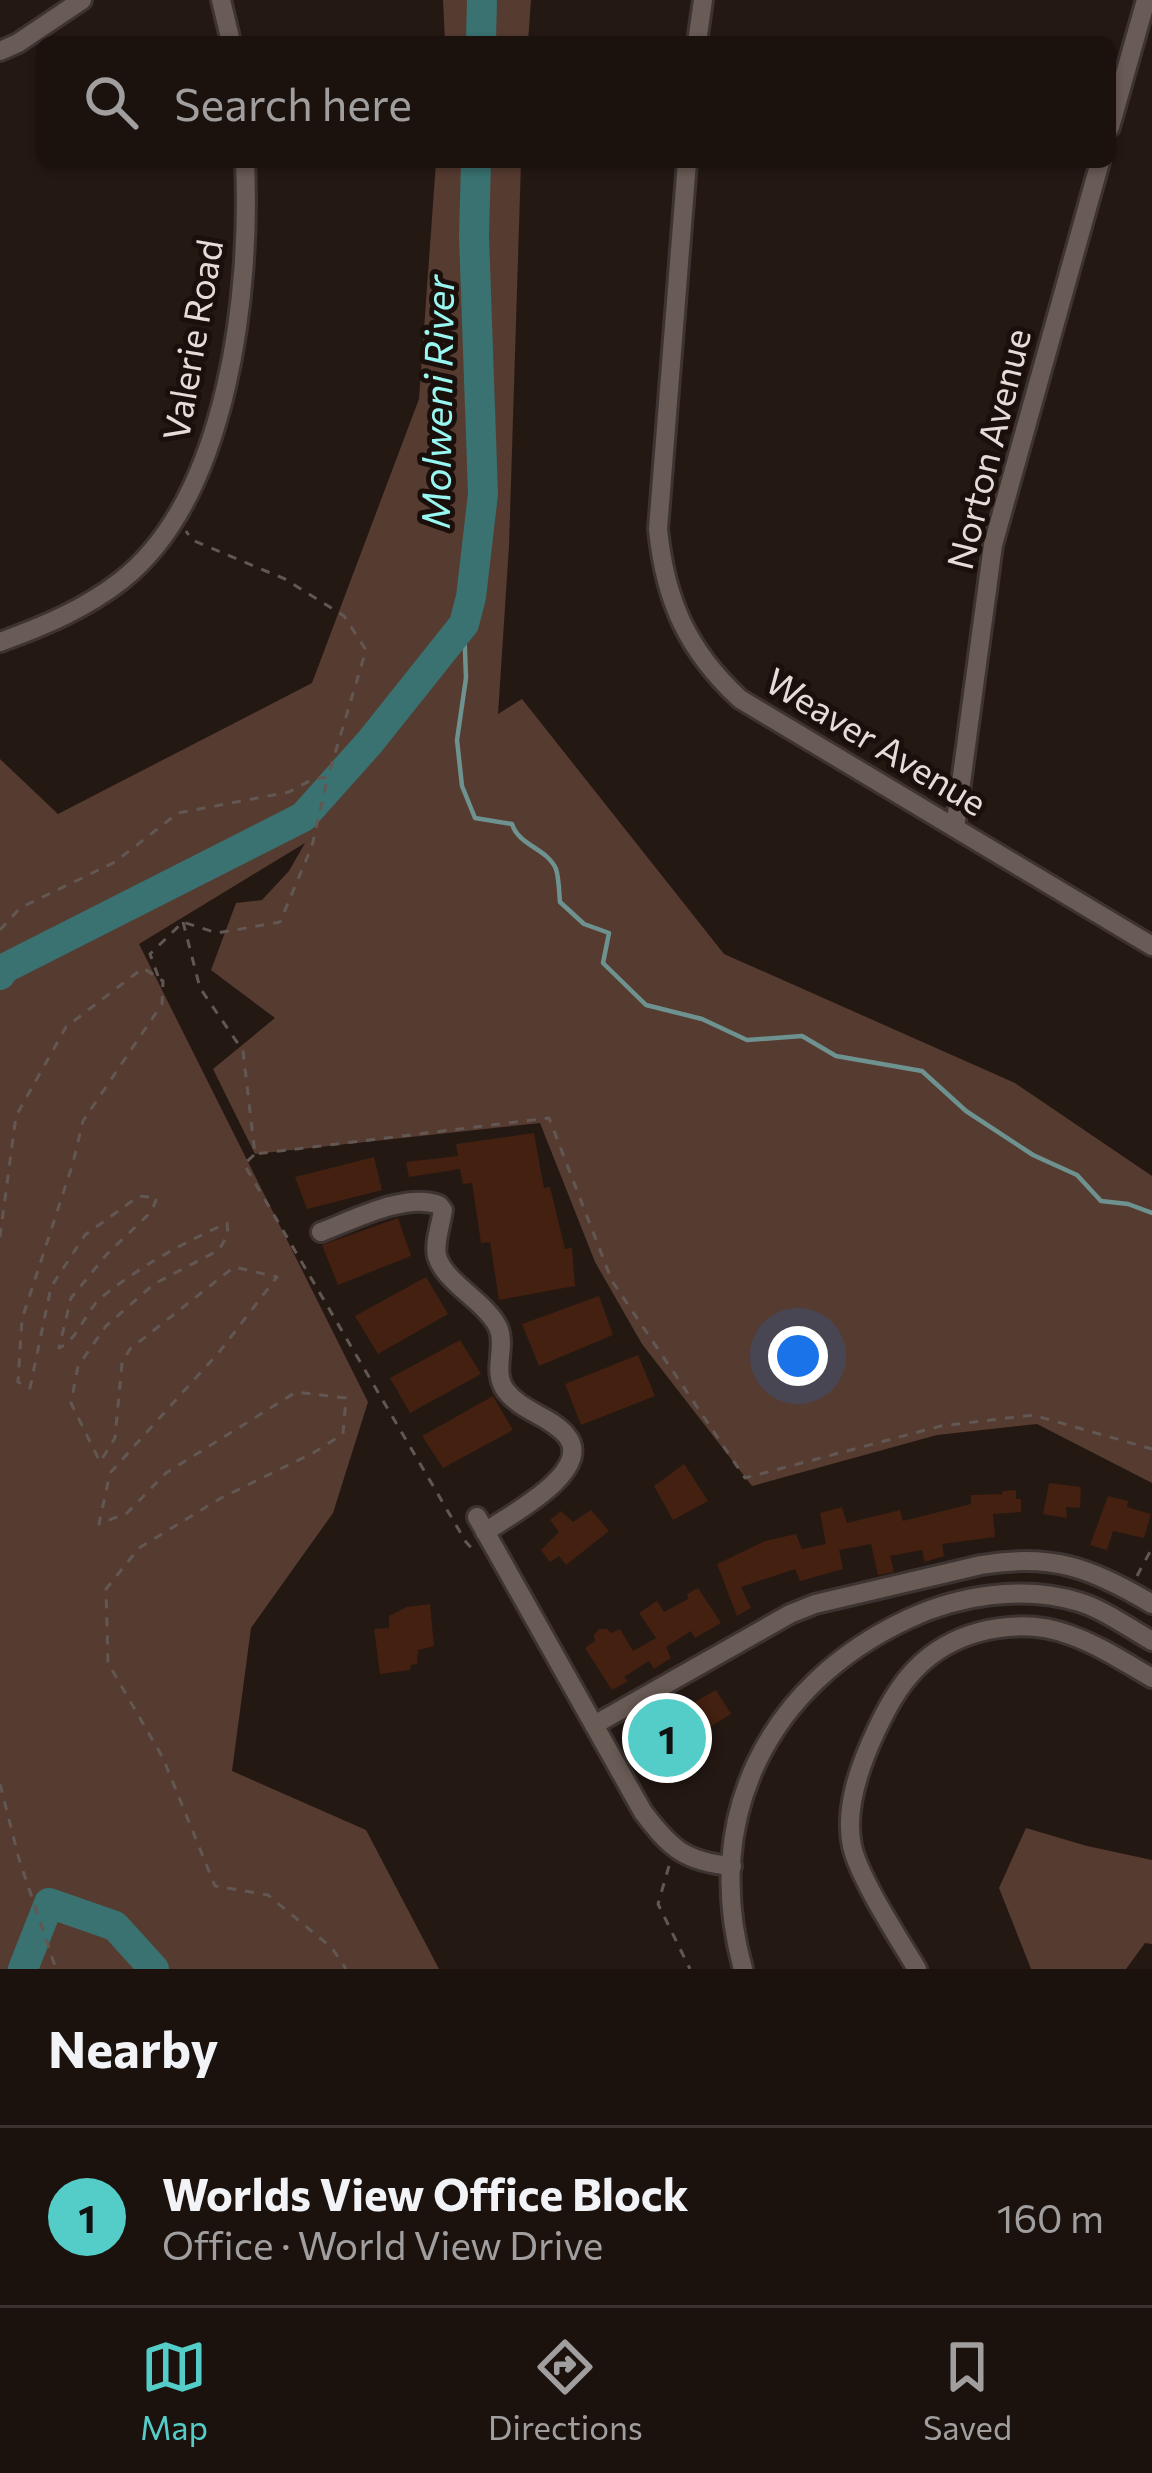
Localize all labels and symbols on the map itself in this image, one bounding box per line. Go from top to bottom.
street label: Valerie Road [152,236,230,444]
water label: Molweni River [410,273,462,529]
street label: Norton Avenue [936,324,1038,573]
street label: Weaver Avenue [759,657,995,823]
your location [768,1326,828,1386]
pin: 1 [628,1693,706,1783]

